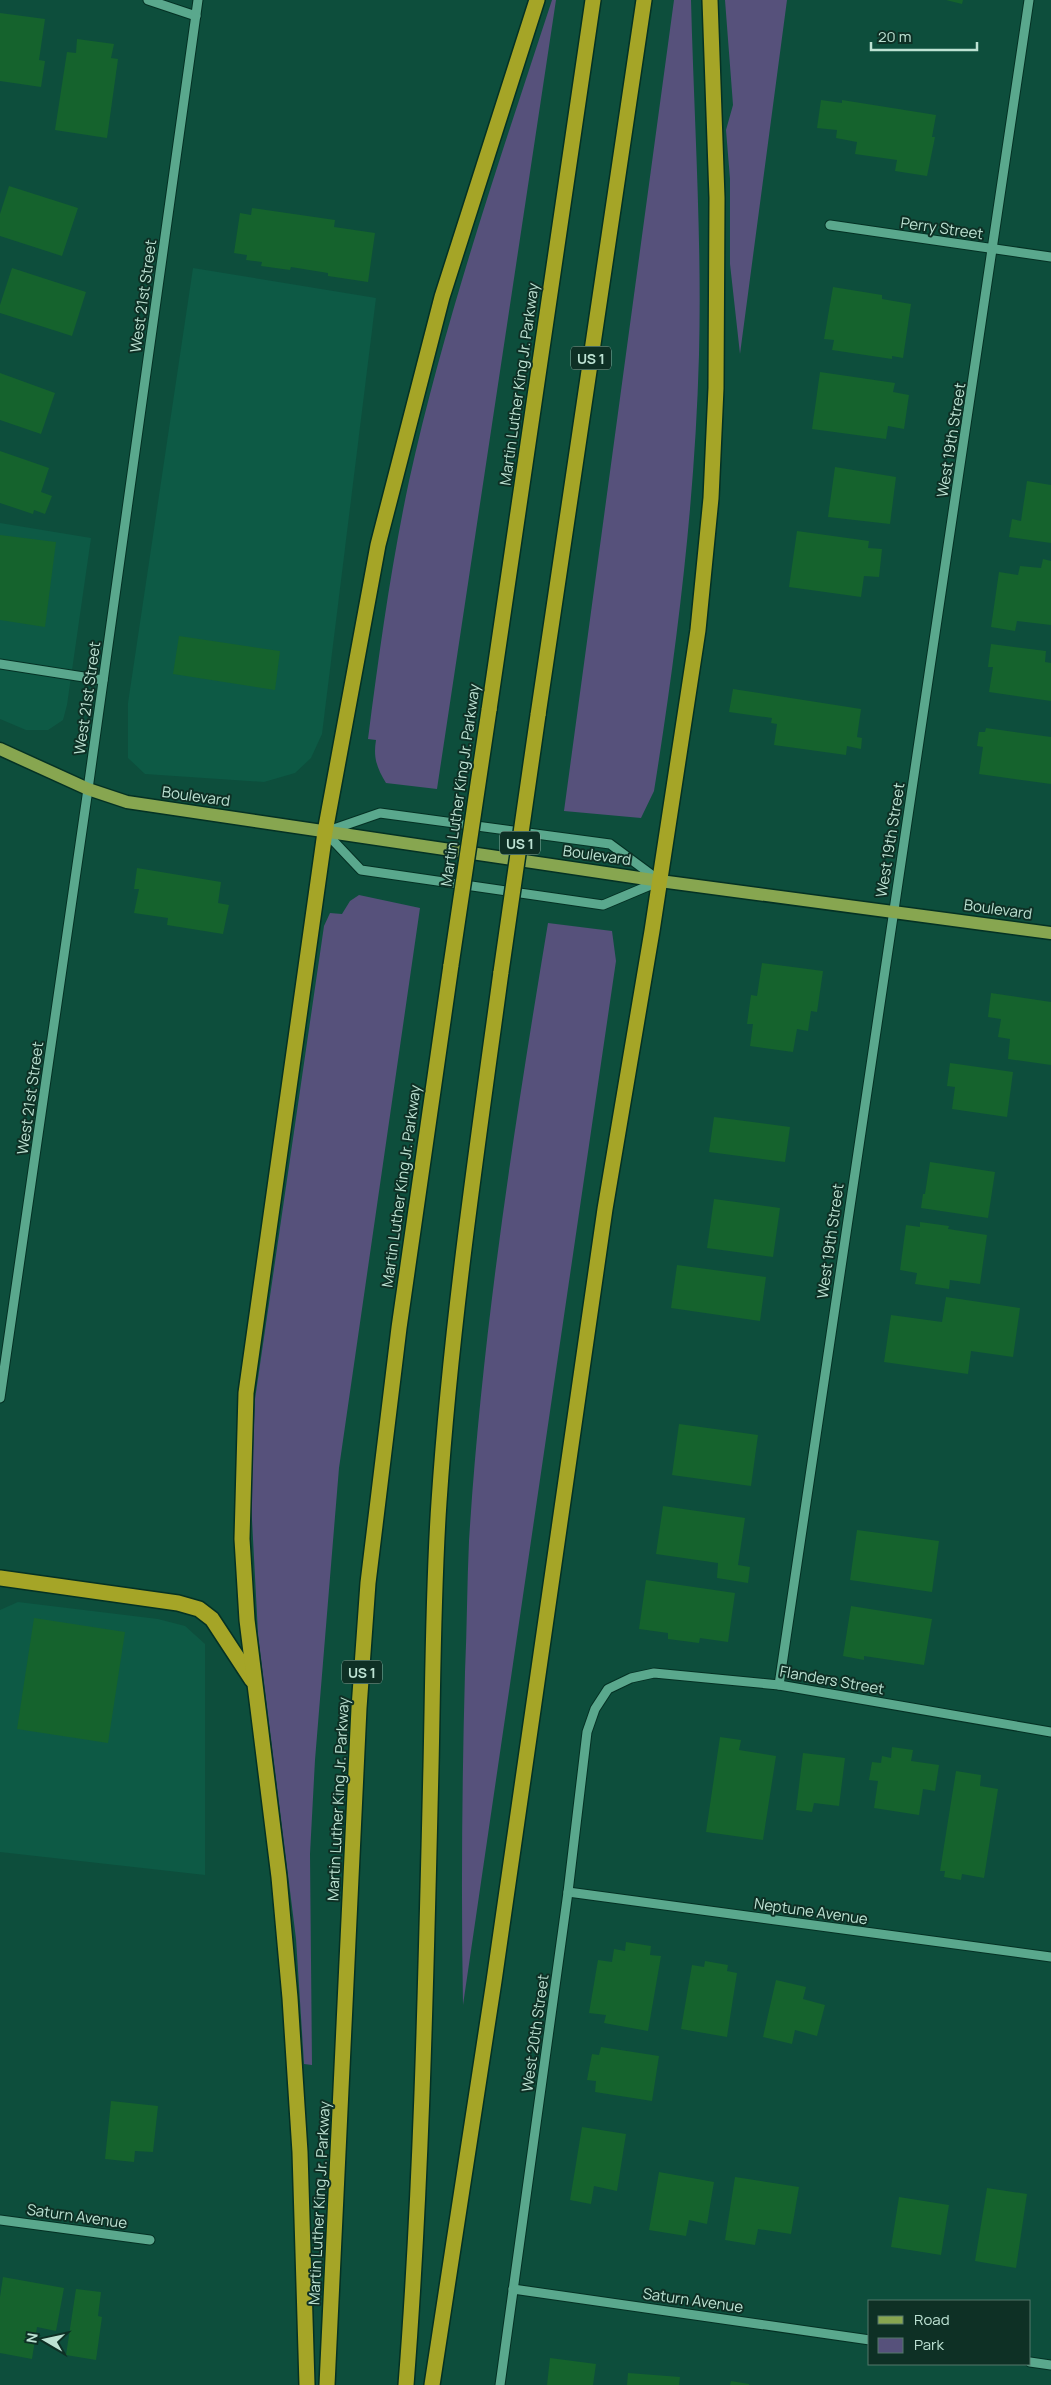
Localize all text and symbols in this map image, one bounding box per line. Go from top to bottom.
scale bar [871,20,977,52]
text: 20 m [878,26,911,47]
street label: Perry Street [899,212,985,244]
street label: West 21st Street [125,238,161,354]
street label: Martin Luther King Jr. Parkway [494,281,544,487]
road number: US 1 [571,346,611,369]
street label: West 19th Street [932,381,970,499]
street label: West 21st Street [69,640,105,756]
street label: Martin Luther King Jr. Parkway [435,682,485,888]
street label: Boulevard [161,781,231,811]
street label: West 19th Street [871,781,909,899]
road number: US 1 [500,831,540,854]
street label: Boulevard [562,840,632,870]
street label: Boulevard [963,894,1033,924]
street label: West 21st Street [12,1040,48,1156]
street label: Martin Luther King Jr. Parkway [376,1083,426,1289]
street label: West 19th Street [812,1182,848,1300]
road number: US 1 [342,1660,382,1684]
street label: Flanders Street [778,1660,886,1700]
street label: Martin Luther King Jr. Parkway [322,1696,354,1902]
street label: Neptune Avenue [753,1893,869,1929]
street label: West 20th Street [516,1973,554,2093]
street label: Martin Luther King Jr. Parkway [303,2100,335,2306]
street label: Saturn Avenue [25,2199,129,2233]
street label: Saturn Avenue [641,2283,745,2317]
legend [868,2300,1031,2365]
text: Road [914,2309,950,2330]
north arrow [20,2315,70,2365]
text: N [21,2331,42,2344]
text: Park [914,2334,944,2355]

